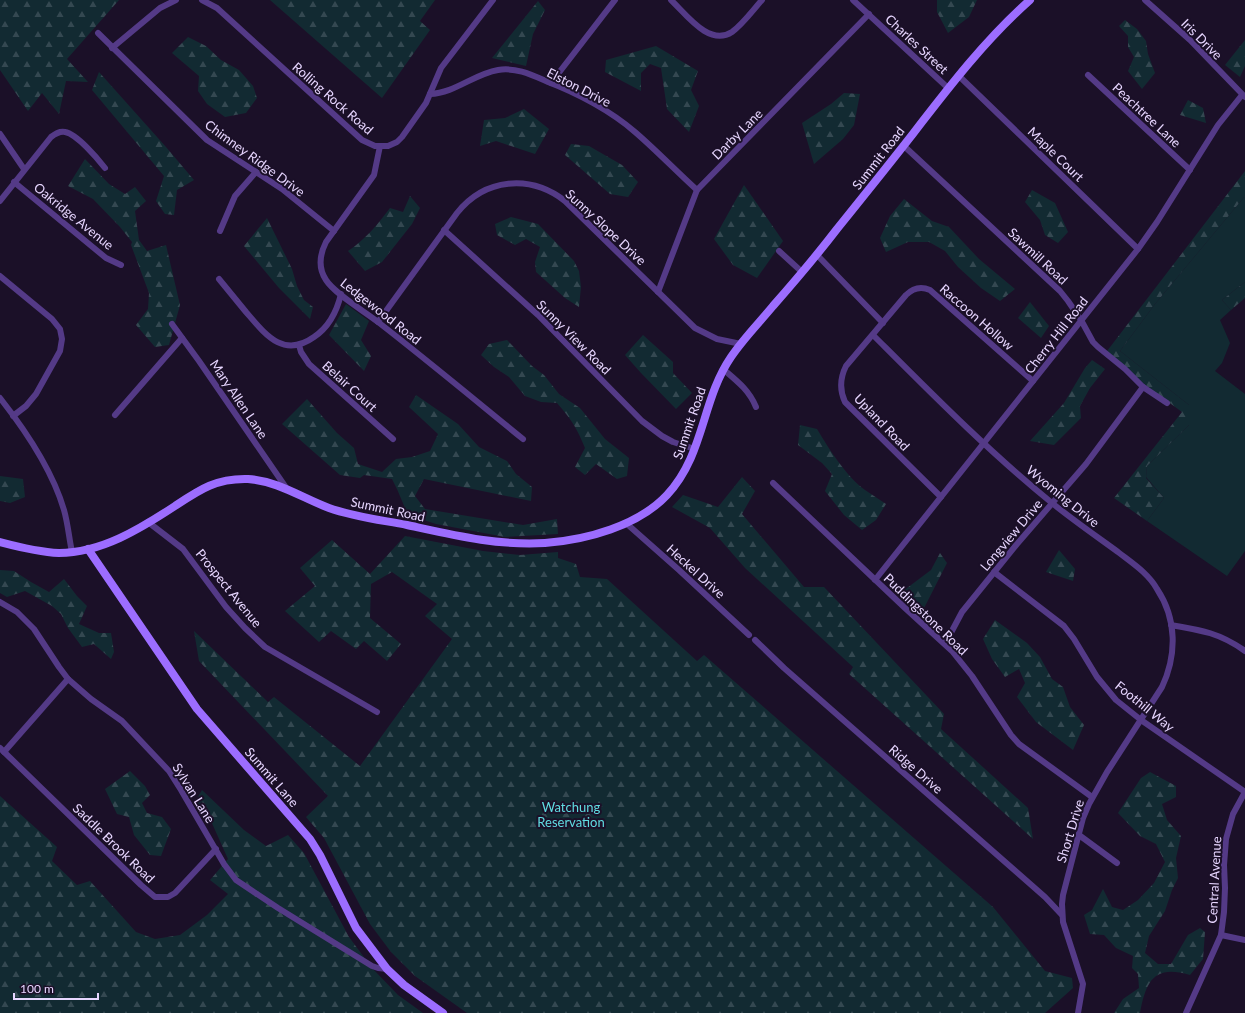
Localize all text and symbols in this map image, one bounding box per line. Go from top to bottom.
street label: Charles Street [882,11,952,77]
street label: Iris Drive [1178,15,1226,63]
street label: Rolling Rock Road [289,59,377,137]
street label: Elston Drive [544,64,614,110]
street label: Peachtree Lane [1110,79,1185,151]
street label: Darby Lane [708,105,766,163]
street label: Chimney Ridge Drive [202,116,308,200]
street label: Summit Road [848,123,908,193]
street label: Maple Court [1025,123,1087,185]
street label: Oakridge Avenue [31,179,117,253]
street label: Sunny Slope Drive [562,186,650,268]
street label: Sawmill Road [1005,224,1071,288]
street label: Ledgewood Road [337,274,425,348]
street label: Raccoon Hollow [937,281,1017,353]
street label: Cherry Hill Road [1021,293,1091,377]
street label: Sunny View Road [533,296,615,378]
street label: Mary Allen Lane [207,356,271,442]
street label: Belair Court [319,357,381,415]
street label: Summit Road [669,385,709,461]
street label: Upland Road [851,390,913,454]
street label: Wyoming Drive [1023,462,1103,530]
street label: Summit Road [349,493,427,525]
street label: Longview Drive [976,496,1046,574]
street label: Heckel Drive [663,541,729,602]
street label: Prospect Avenue [193,546,266,630]
street label: Puddingstone Road [881,570,971,658]
street label: Foothill Way [1112,677,1178,735]
street label: Ridge Drive [886,741,946,797]
street label: Summit Lane [242,744,302,810]
street label: Sylvan Lane [169,760,219,826]
street label: Short Drive [1053,797,1087,865]
park label: Watchung Reservation [537,799,605,830]
street label: Saddle Brook Road [70,800,158,886]
street label: Central Avenue [1204,836,1224,924]
scale bar [14,975,98,1001]
text: 100 m [20,981,54,996]

